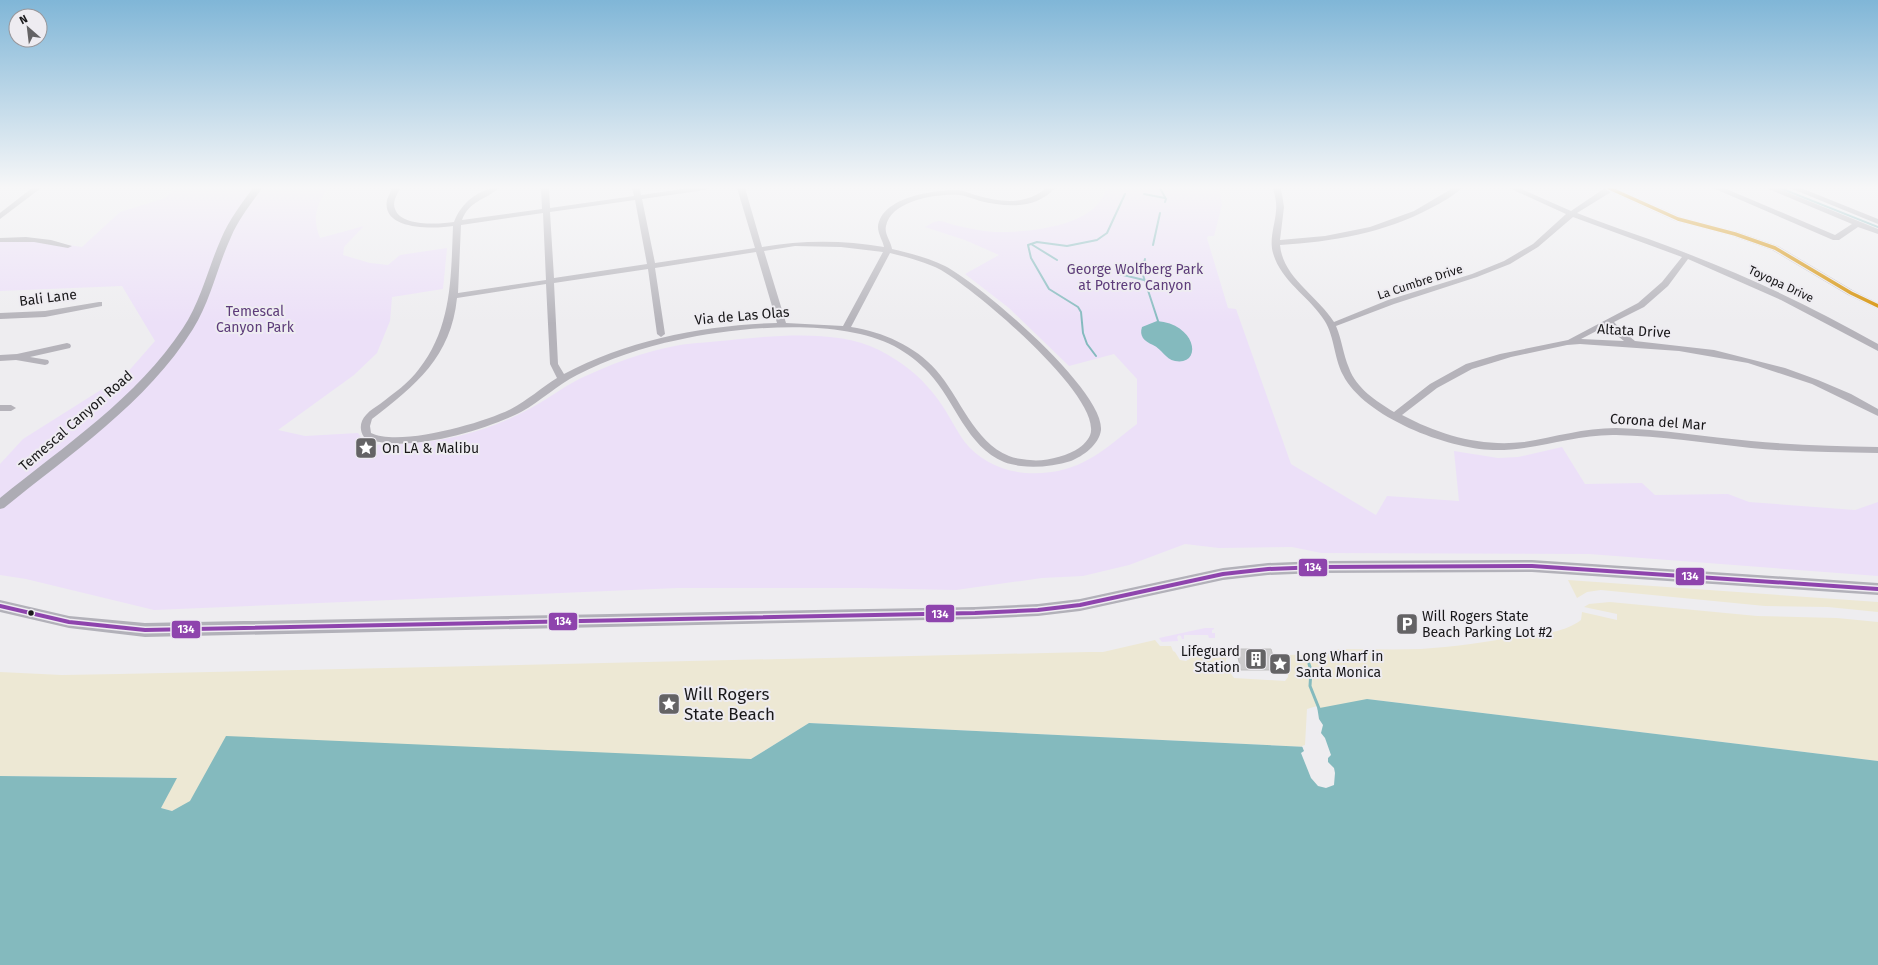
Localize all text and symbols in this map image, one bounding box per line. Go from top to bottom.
north arrow [8,8,48,48]
text: N [17,12,30,27]
park label: George Wolfberg Park at Potrero Canyon [1067,261,1204,294]
street label: La Cumbre Drive [1376,262,1464,302]
street label: Toyopa Drive [1746,263,1816,305]
street label: Bali Lane [18,286,78,310]
park label: Temescal Canyon Park [216,303,295,336]
street label: Via de Las Olas [694,303,791,329]
street label: Altata Drive [1597,321,1671,341]
street label: Temescal Canyon Road [16,367,136,475]
street label: Corona del Mar [1609,410,1707,434]
place icon: On LA & Malibu [353,435,379,461]
place label: On LA & Malibu [382,440,479,457]
line badge: 134 [1298,558,1328,577]
text: 134 [1304,561,1322,574]
line badge: 134 [1675,567,1705,586]
text: 134 [1681,570,1699,583]
line badge: 134 [925,604,955,623]
unlabelled marker [26,608,36,618]
text: 134 [931,608,949,621]
place label: Will Rogers State Beach Parking Lot #2 [1422,608,1553,641]
parking icon: Will Rogers State Beach Parking Lot #2 [1394,611,1420,637]
line badge: 134 [548,612,578,631]
text: 134 [554,615,572,628]
line badge: 134 [171,620,201,639]
text: 134 [177,623,195,636]
place label: Lifeguard Station [1181,643,1240,676]
building icon: Lifeguard Station [1243,646,1269,672]
place label: Long Wharf in Santa Monica [1296,648,1383,681]
place icon: Long Wharf in Santa Monica [1267,651,1293,677]
place label: Will Rogers State Beach [684,684,775,725]
place icon: Will Rogers State Beach [656,691,682,717]

